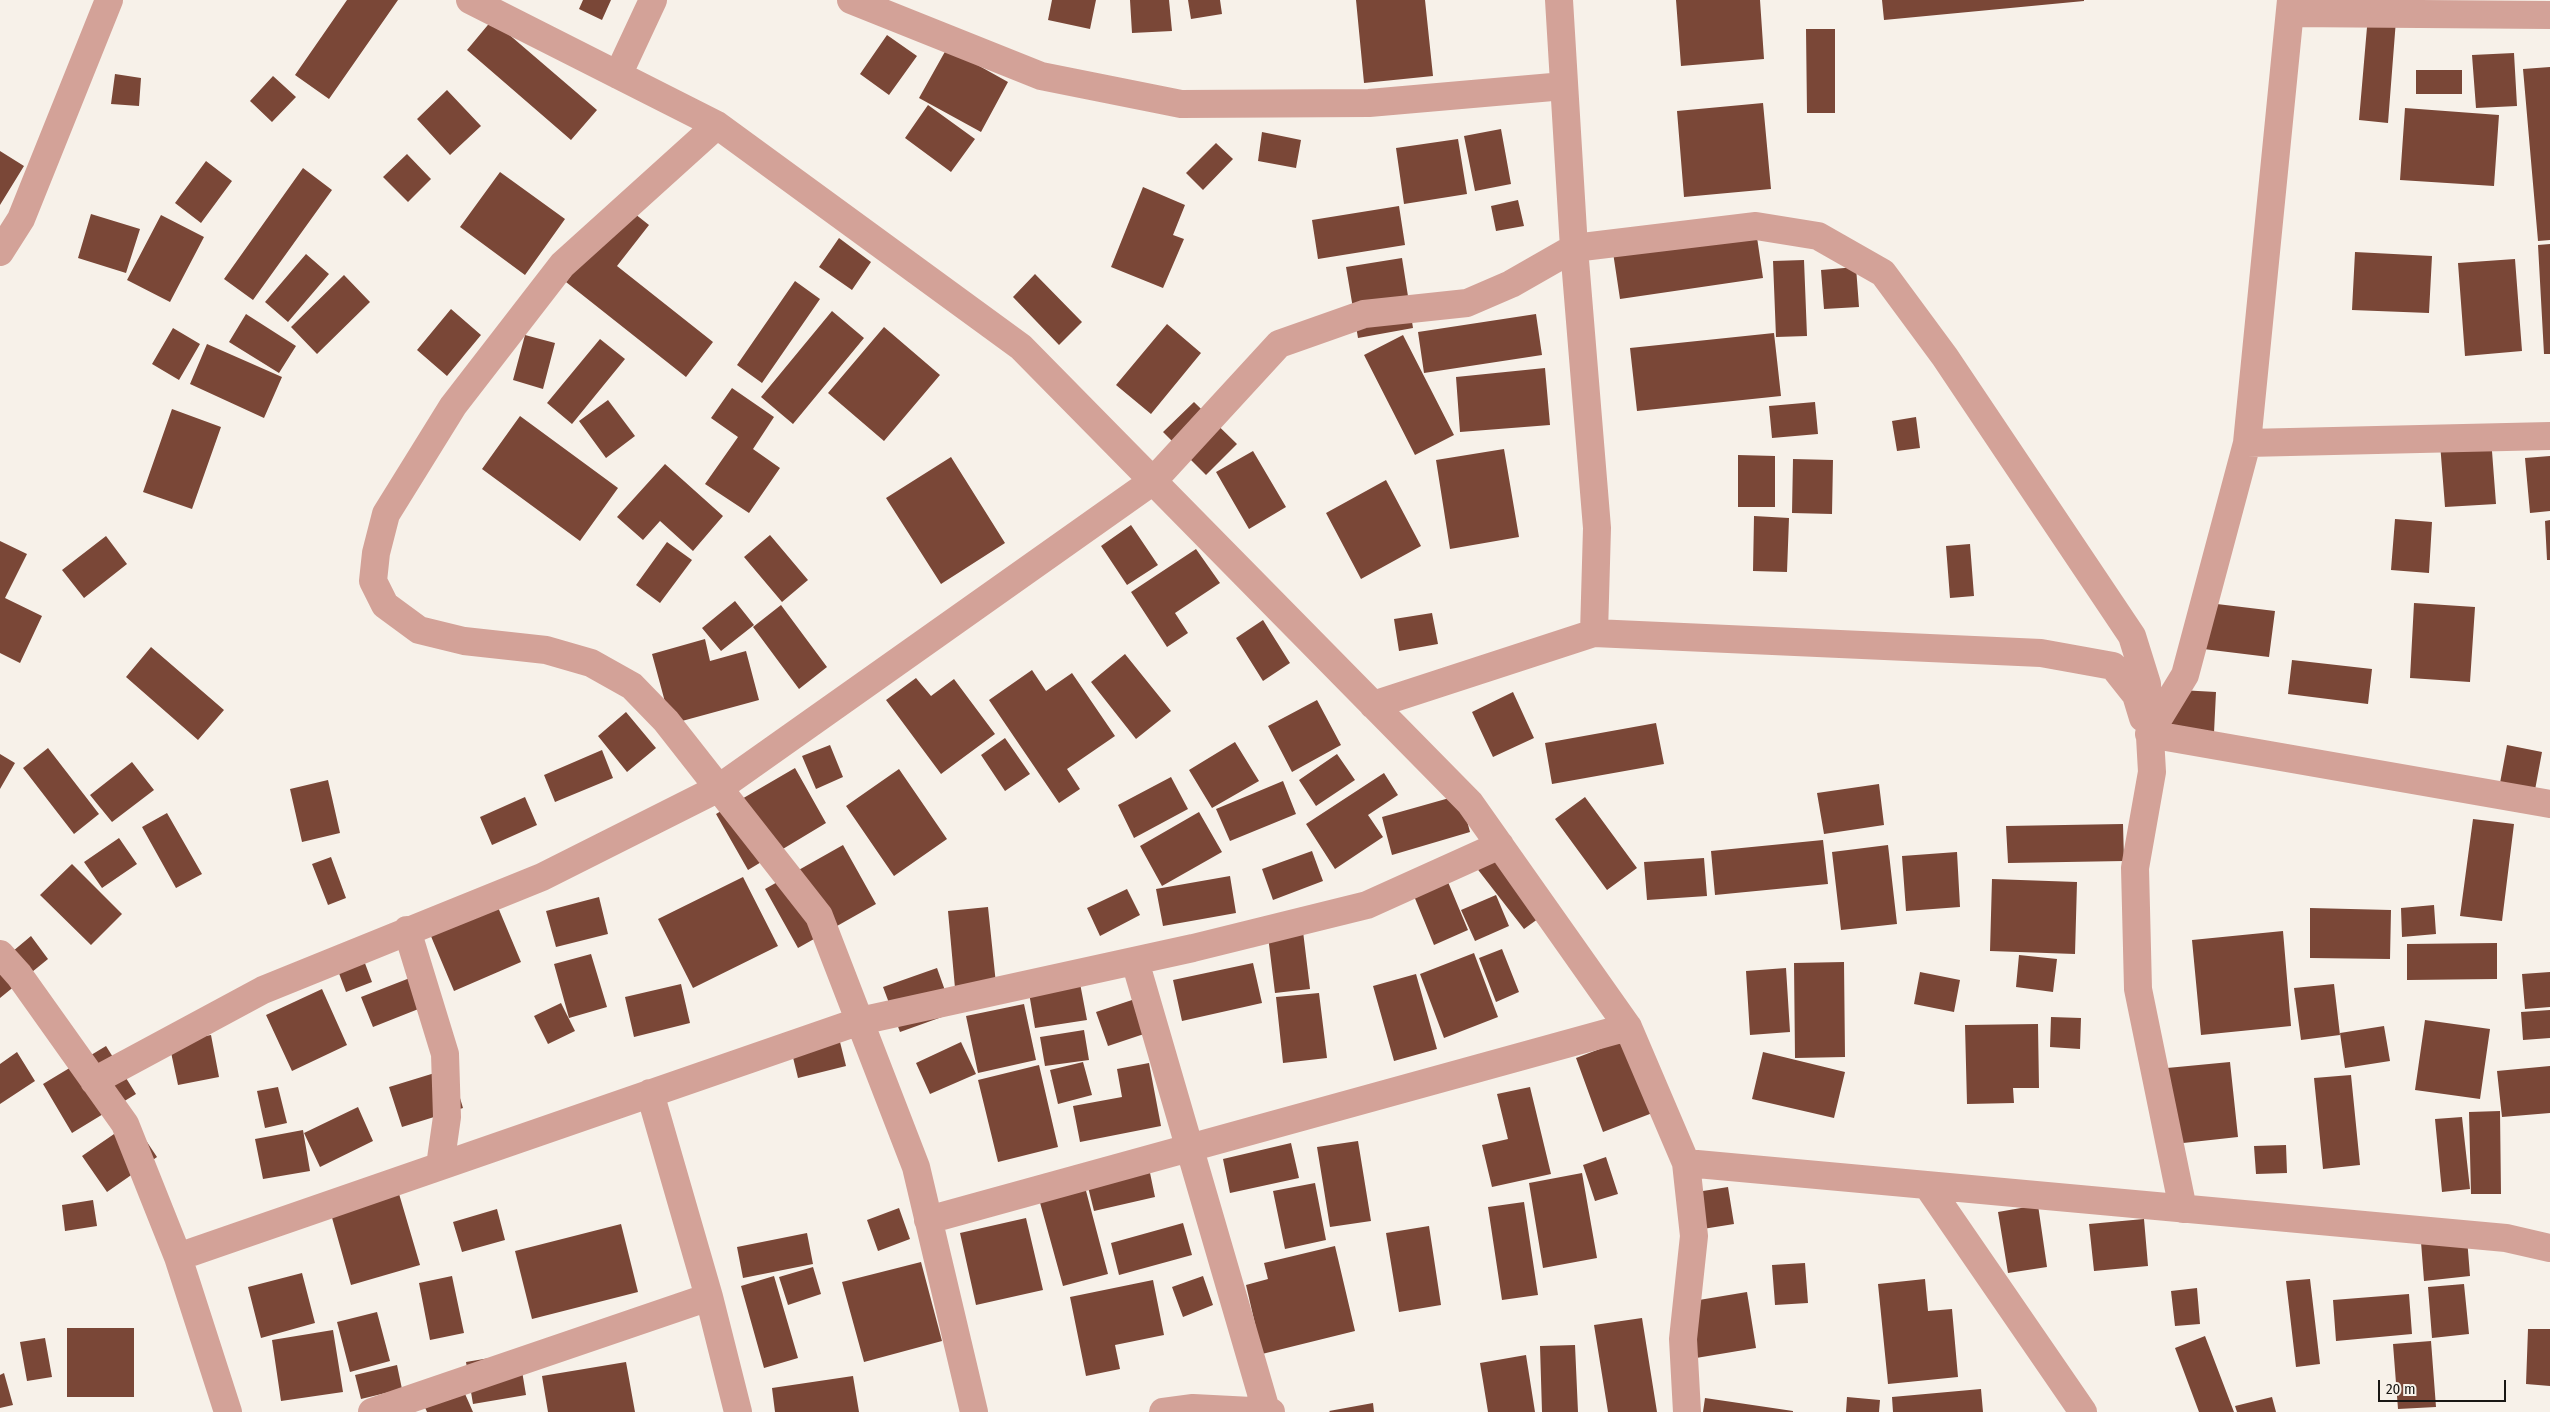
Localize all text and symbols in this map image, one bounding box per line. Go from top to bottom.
scale bar [2380,1370,2508,1402]
text: 20 m [2386,1380,2416,1398]

